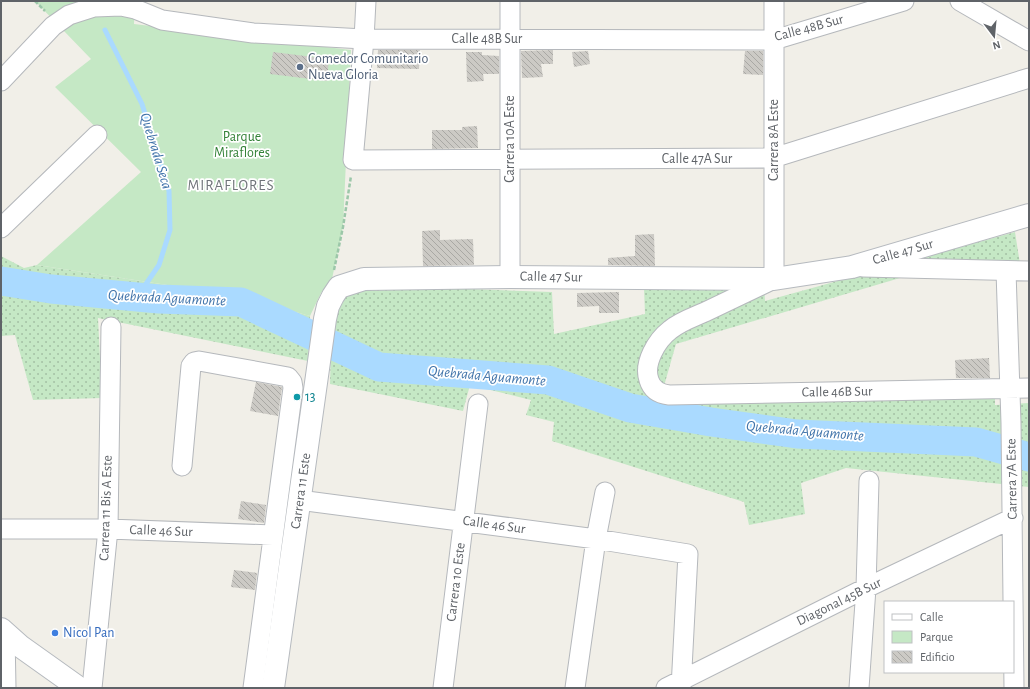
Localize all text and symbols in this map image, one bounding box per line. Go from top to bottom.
street label: Calle 48B Sur [773,12,845,44]
north arrow [974,16,1014,56]
street label: Calle 48B Sur [452,32,523,46]
text: N [991,39,1002,51]
place label: Comedor Comunitario Nueva Gloria [308,52,428,82]
marker: Comedor Comunitario Nueva Gloria [295,62,305,72]
street label: Carrera 10A Este [503,95,517,183]
street label: Carrera 8A Este [767,99,781,181]
water label: Quebrada Seca [137,111,175,191]
park label: Parque Miraflores [214,130,270,160]
street label: Calle 47A Sur [662,152,733,166]
district label: MIRAFLORES [187,178,275,193]
street label: Calle 47 Sur [871,237,935,267]
street label: Calle 47 Sur [520,269,583,285]
water label: Quebrada Aguamonte [108,287,227,309]
water label: Quebrada Aguamonte [428,363,547,389]
street label: Calle 46B Sur [802,384,873,400]
place label: 13 [305,390,316,404]
marker: 13 [292,392,302,402]
water label: Quebrada Aguamonte [746,418,865,444]
street label: Carrera 7A Este [1004,438,1020,520]
street label: Carrera 11 Este [289,452,313,530]
street label: Carrera 11 Bis A Este [97,455,115,561]
street label: Calle 46 Sur [462,514,527,536]
street label: Calle 46 Sur [129,523,193,539]
street label: Carrera 10 Este [444,542,468,622]
street label: Diagonal 45B Sur [794,575,884,629]
legend [884,601,1014,673]
text: Calle [920,611,943,623]
place label: Nicol Pan [63,626,114,640]
marker: Nicol Pan [50,628,60,638]
text: Parque [920,631,953,643]
text: Edificio [920,651,955,663]

